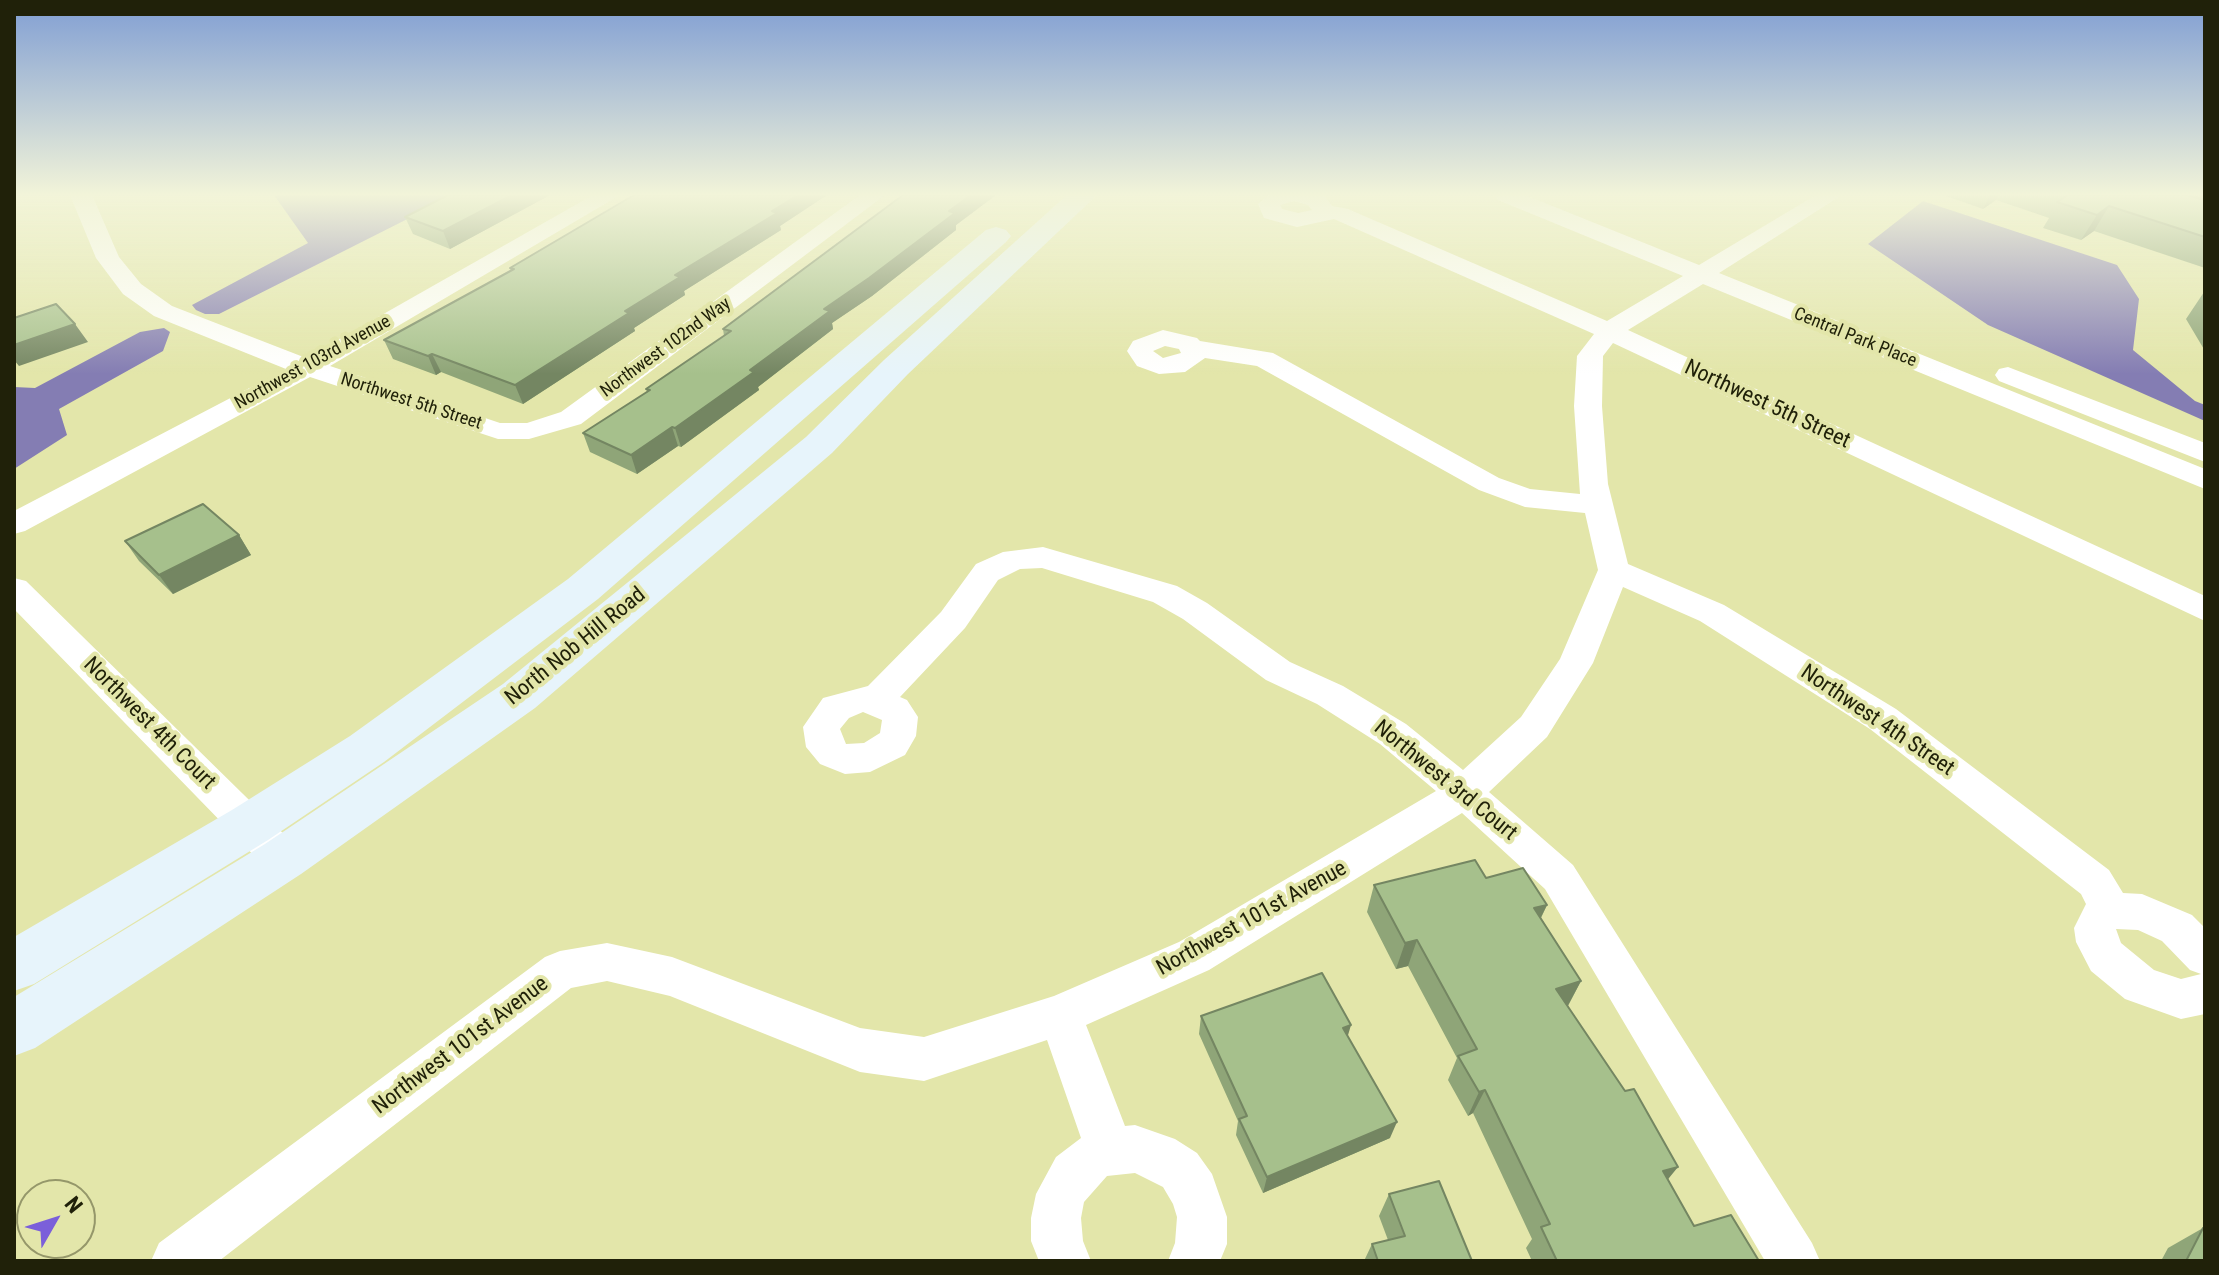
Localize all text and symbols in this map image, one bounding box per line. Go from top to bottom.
street label: Northwest 102nd Way [597,293,735,403]
street label: Central Park Place [1790,304,1920,372]
street label: Northwest 103rd Avenue [231,311,395,415]
street label: Northwest 5th Street [1680,355,1854,455]
street label: Northwest 5th Street [338,369,484,435]
street label: North Nob Hill Road [501,582,651,712]
street label: Northwest 4th Court [77,652,221,796]
street label: Northwest 4th Street [1795,660,1959,782]
street label: Northwest 3rd Court [1368,715,1522,847]
street label: Northwest 101st Avenue [1153,856,1351,982]
street label: Northwest 101st Avenue [368,971,554,1121]
north arrow [16,1179,96,1259]
text: N [60,1192,87,1218]

